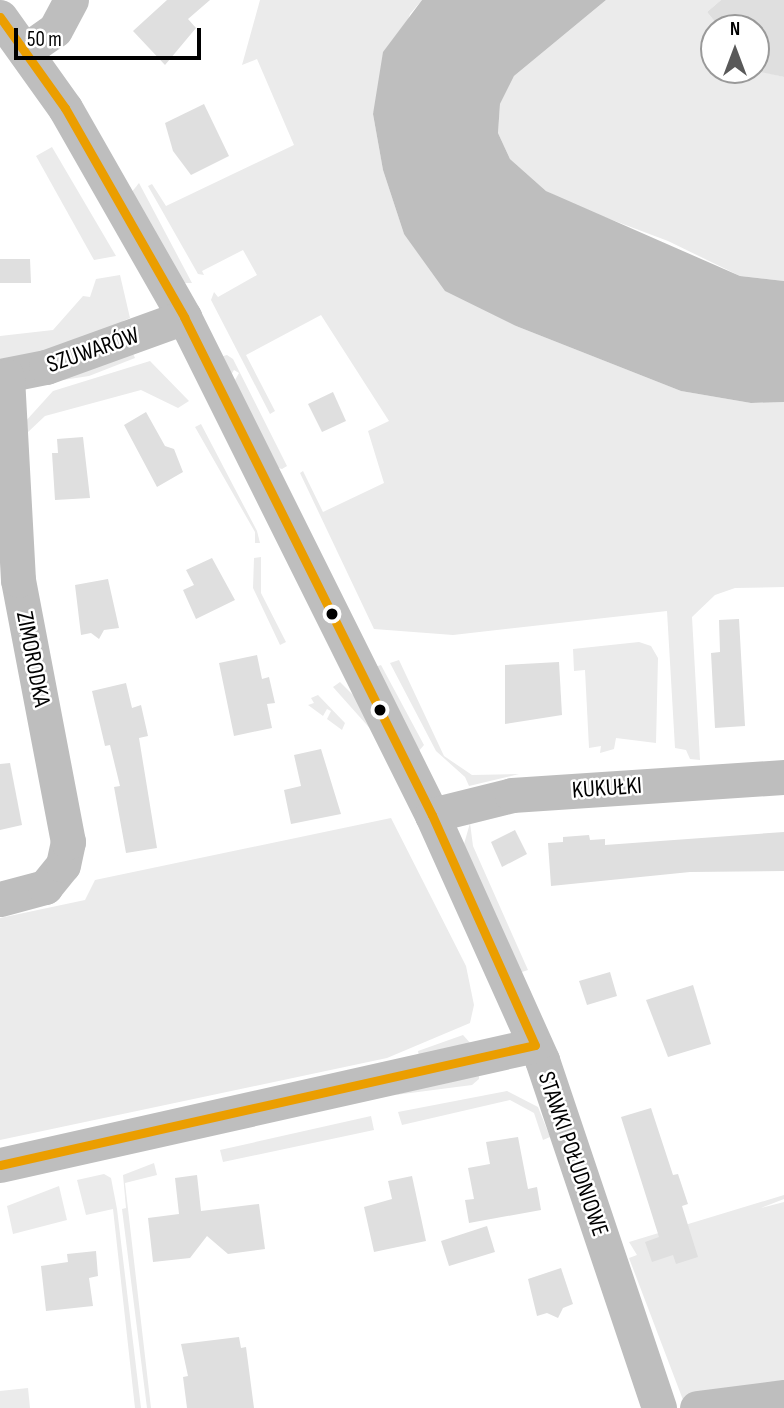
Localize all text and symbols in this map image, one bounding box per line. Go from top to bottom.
scale bar [18,14,205,58]
north arrow [700,14,770,84]
text: N [730,18,740,41]
text: 50 m [27,27,62,52]
street label: SZUWARÓW [43,321,143,379]
unlabelled marker [325,607,339,621]
street label: ZIMORODKA [10,609,56,709]
unlabelled marker [373,703,387,717]
street label: KUKUŁKI [571,771,643,805]
street label: STAWKI POŁUDNIOWE [531,1068,615,1240]

